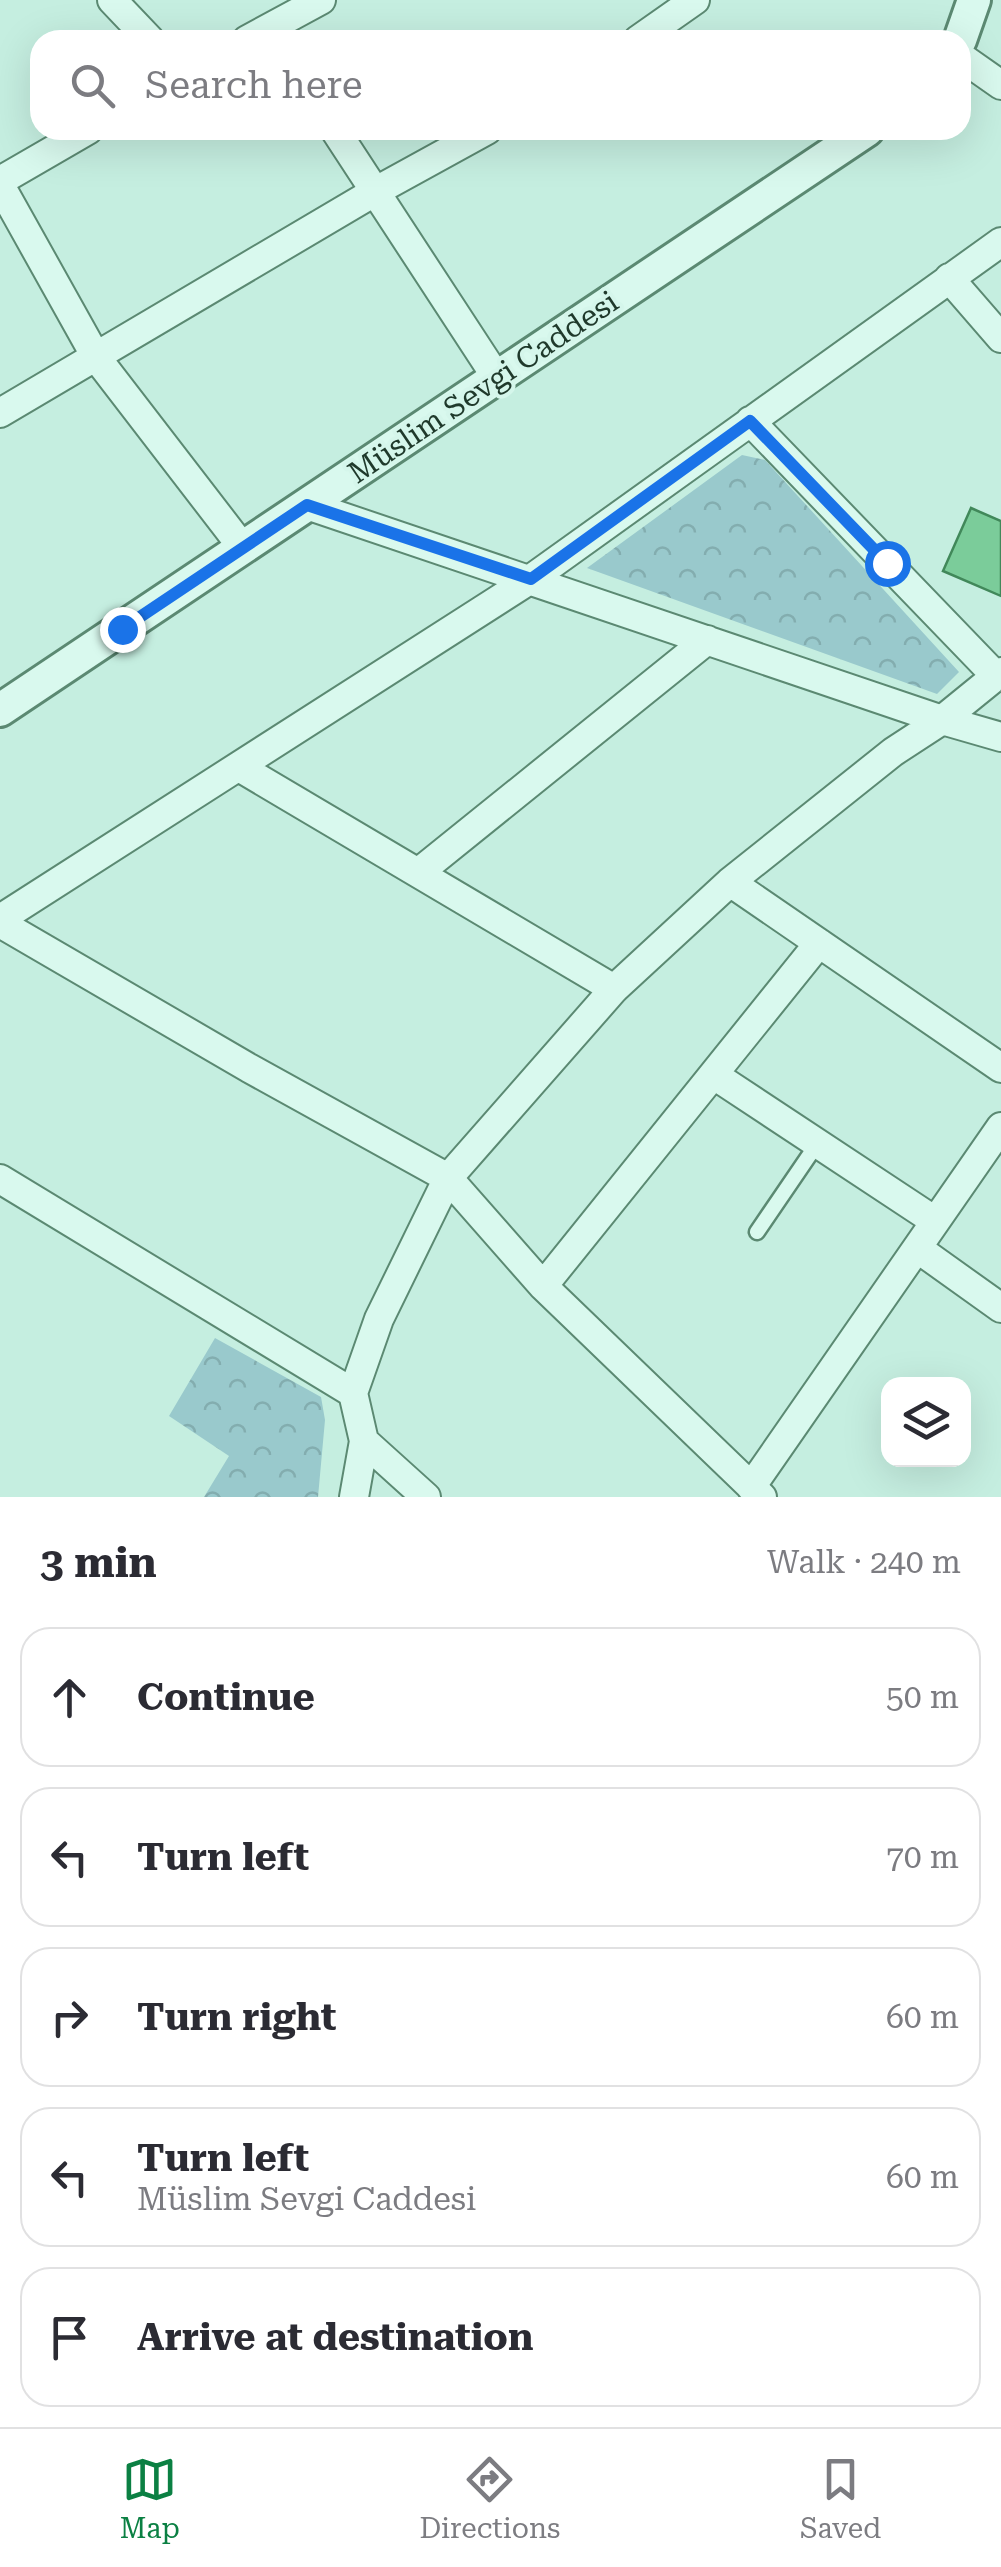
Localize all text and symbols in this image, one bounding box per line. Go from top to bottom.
search box [30,30,971,140]
icon: search [65,58,120,113]
text: Search here [145,63,363,107]
street label: Müslim Sevgi Caddesi [341,284,625,490]
route start [865,541,911,587]
route end [100,607,146,653]
map controls [881,1377,971,1467]
button: layers [881,1377,971,1467]
text: 3 min [40,1538,157,1587]
text: Walk · 240 m [767,1543,961,1581]
icon: ahead [42,1670,97,1725]
text: Continue [137,1675,315,1719]
text: 50 m [886,1678,959,1716]
icon: left [42,1830,97,1885]
text: Turn left [137,1835,309,1879]
text: 70 m [886,1838,959,1876]
icon: right [42,1990,97,2045]
text: Turn right [137,1995,336,2039]
text: 60 m [886,1998,959,2036]
text: Turn left [137,2136,309,2180]
icon: left [42,2150,97,2205]
text: 60 m [886,2158,959,2196]
text: Müslim Sevgi Caddesi [137,2180,476,2218]
icon: arrive [42,2310,97,2365]
text: Arrive at destination [137,2315,533,2359]
tab: Map [120,2452,180,2545]
tab: Directions [419,2452,560,2545]
tab: Saved [800,2452,881,2545]

